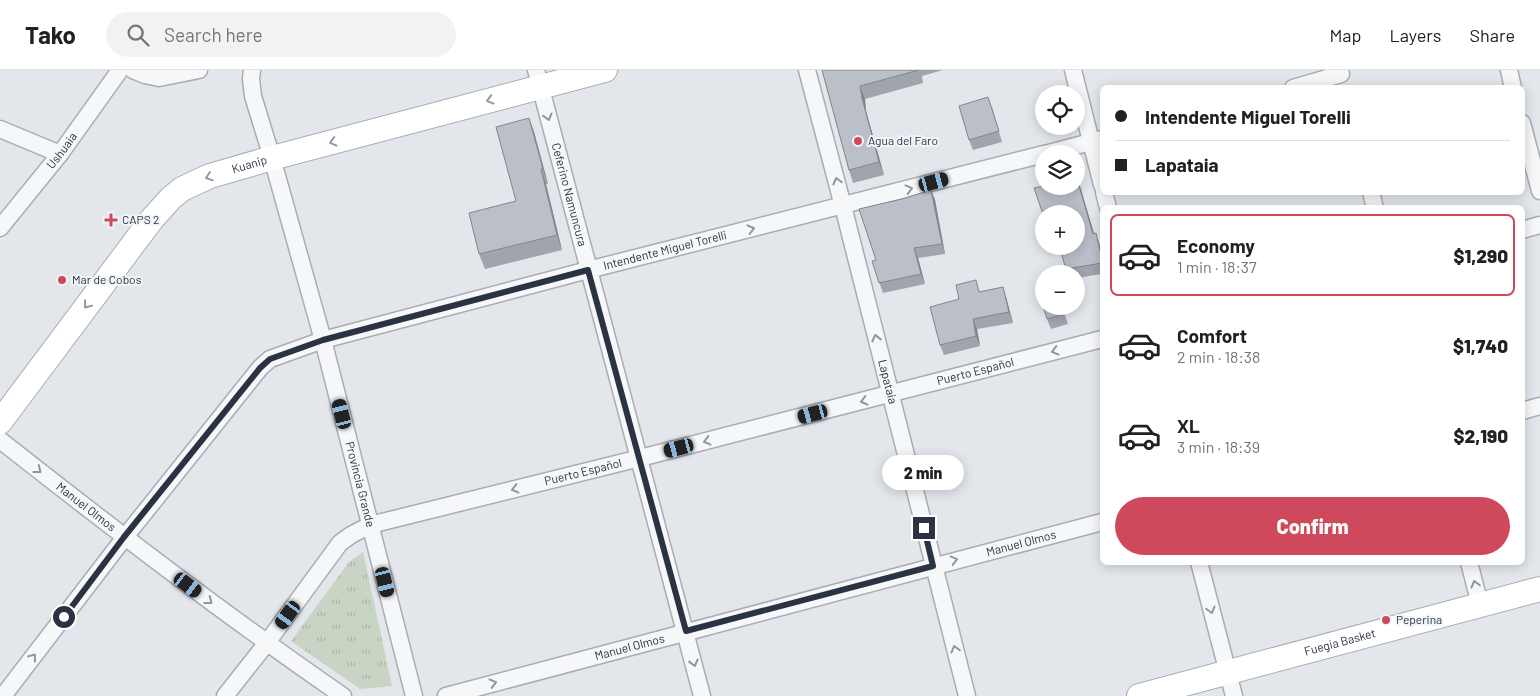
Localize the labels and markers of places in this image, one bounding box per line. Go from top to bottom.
place label: Agua del Faro [868,133,938,147]
marker: Agua del Faro [852,135,864,147]
place label: CAPS 2 [122,212,160,226]
marker: CAPS 2 [104,213,118,227]
place label: Mar de Cobos [72,272,142,286]
marker: Mar de Cobos [56,274,68,286]
place label: Peperina [1396,612,1442,626]
marker: Peperina [1380,614,1392,626]

